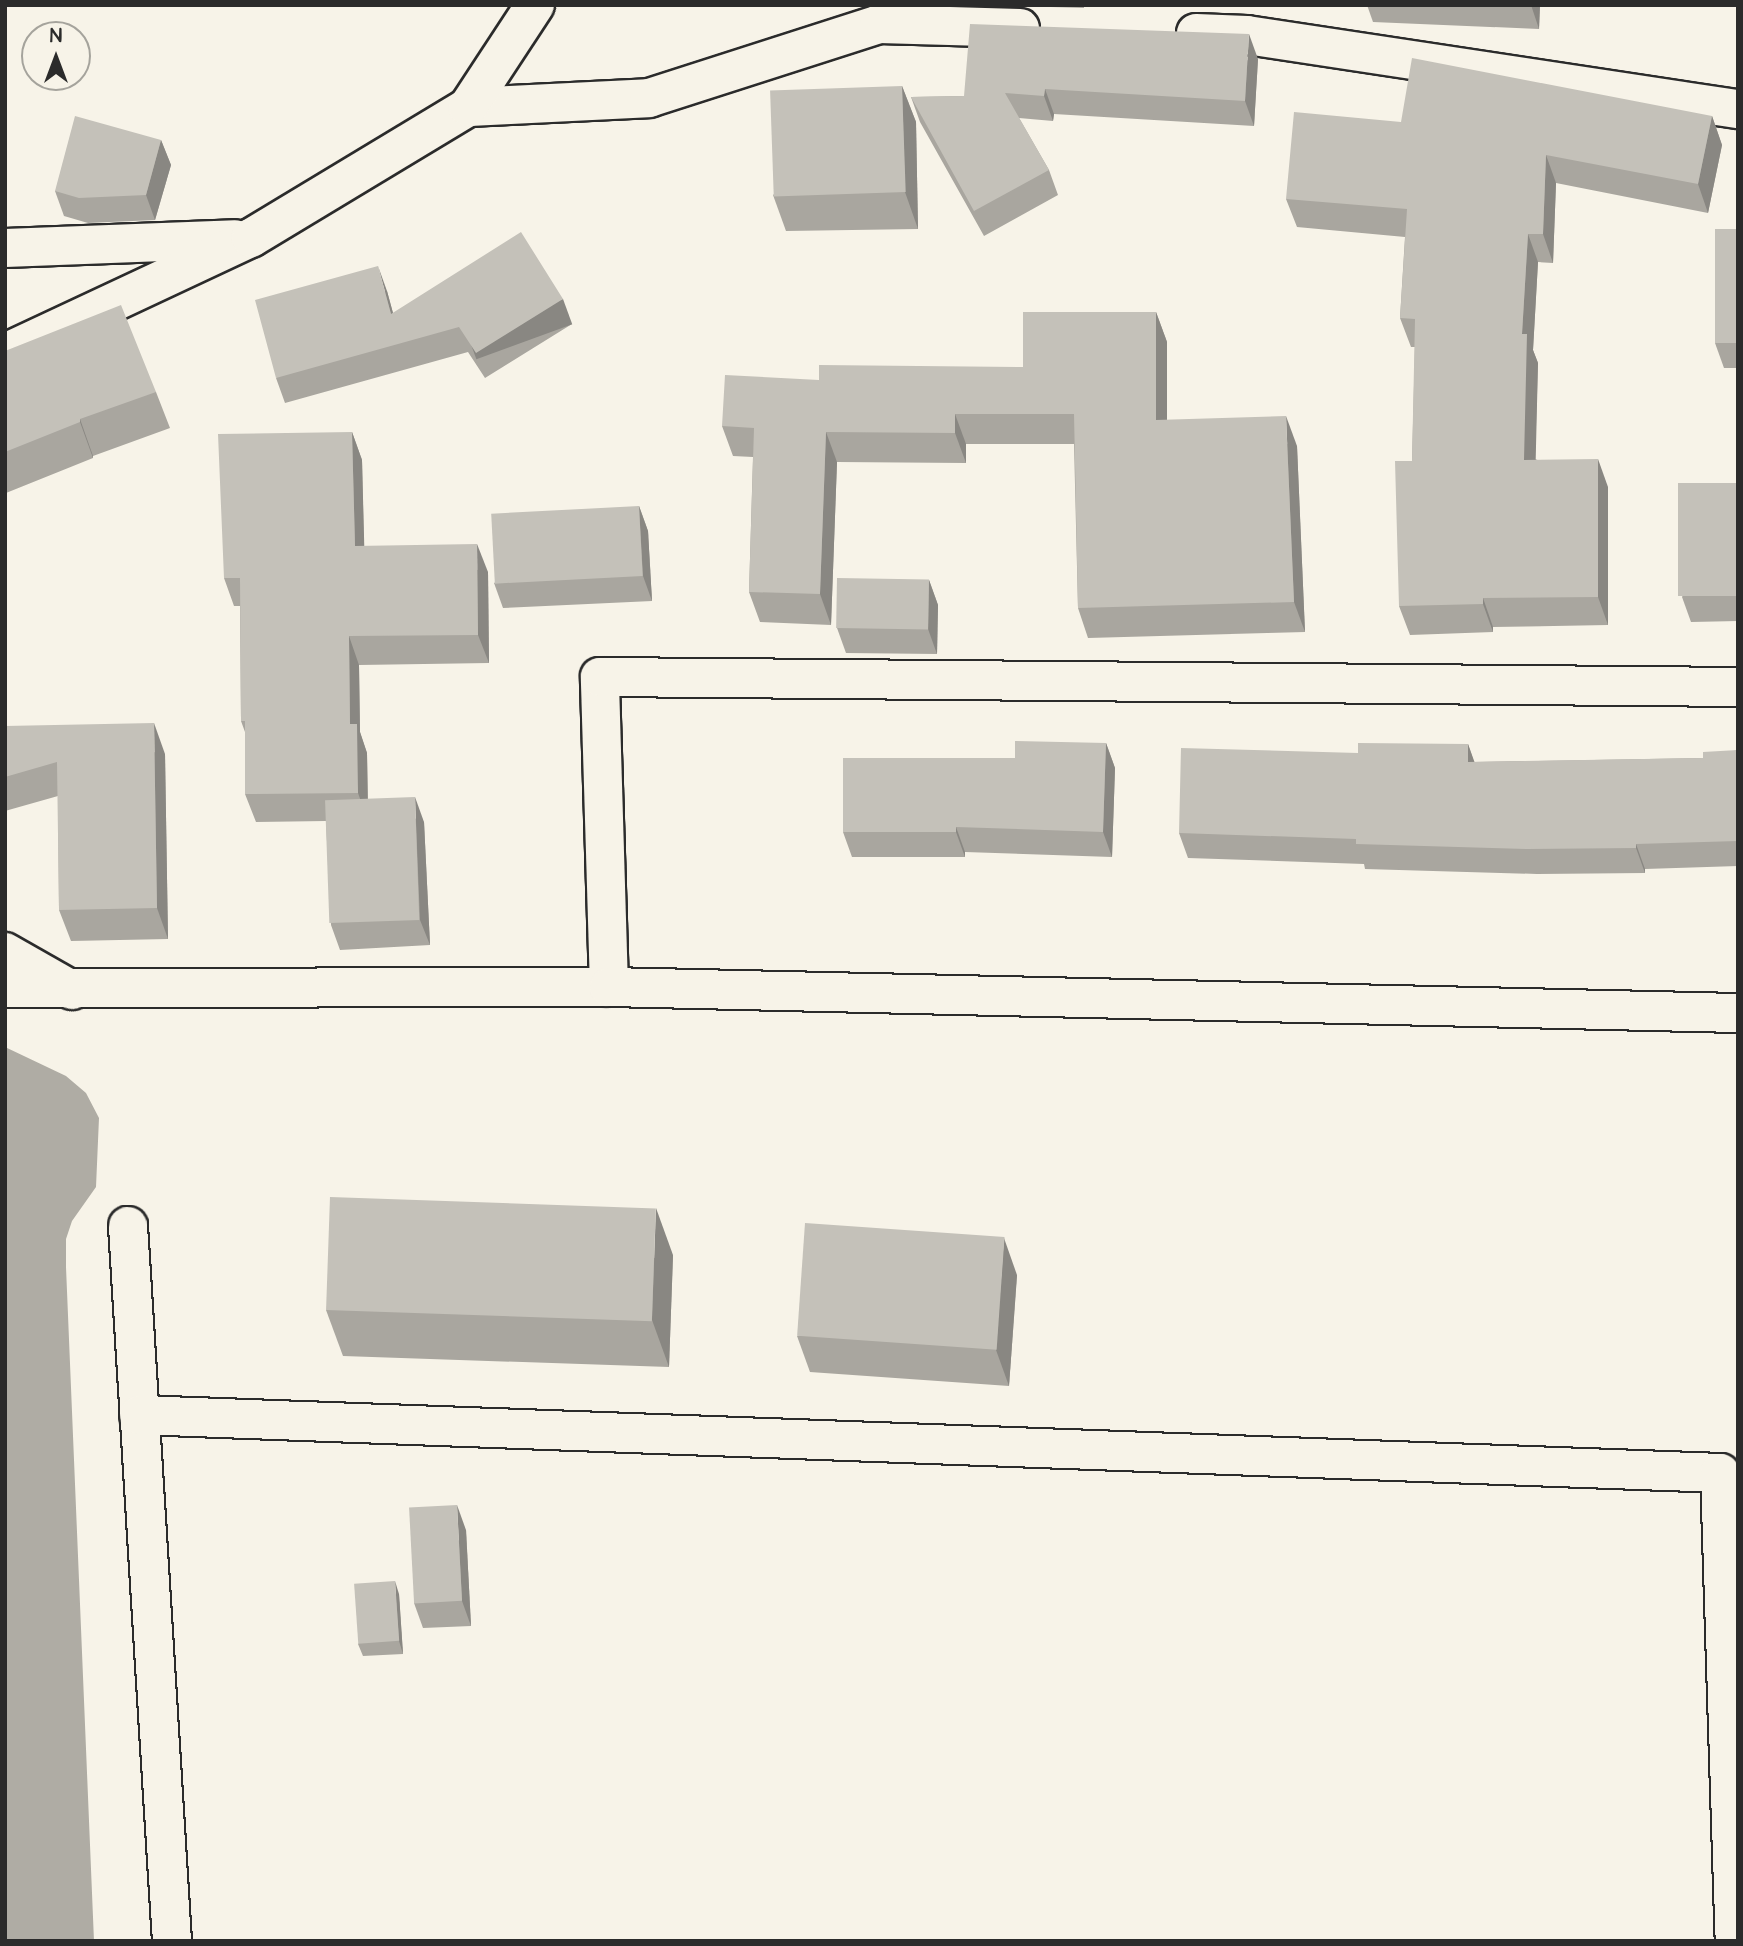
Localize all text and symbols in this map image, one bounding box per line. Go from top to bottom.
north arrow [21,21,91,91]
text: N [50,23,62,50]

